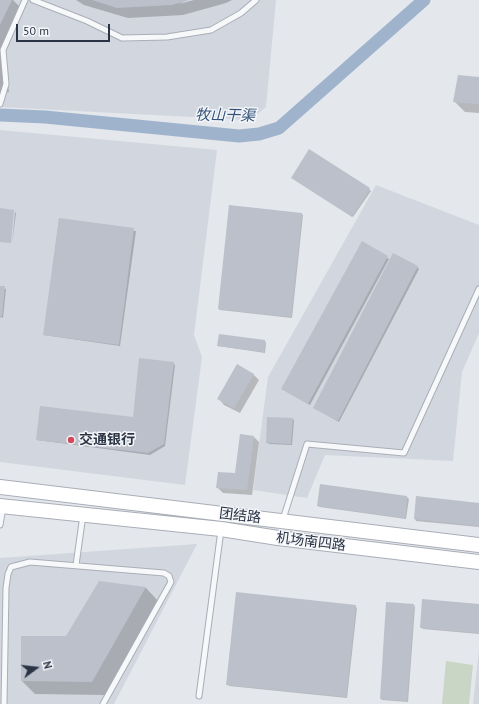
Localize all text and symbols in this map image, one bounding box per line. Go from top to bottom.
scale bar [18,16,112,42]
text: 50 m [23,23,49,38]
water label: 牧山干渠 [195,106,255,126]
place label: 交通银行 [79,432,135,448]
marker: 交通银行 [66,435,76,445]
street label: 团结路 [218,505,262,527]
street label: 机场南四路 [275,529,347,555]
north arrow [16,648,56,688]
text: N [40,660,55,670]

